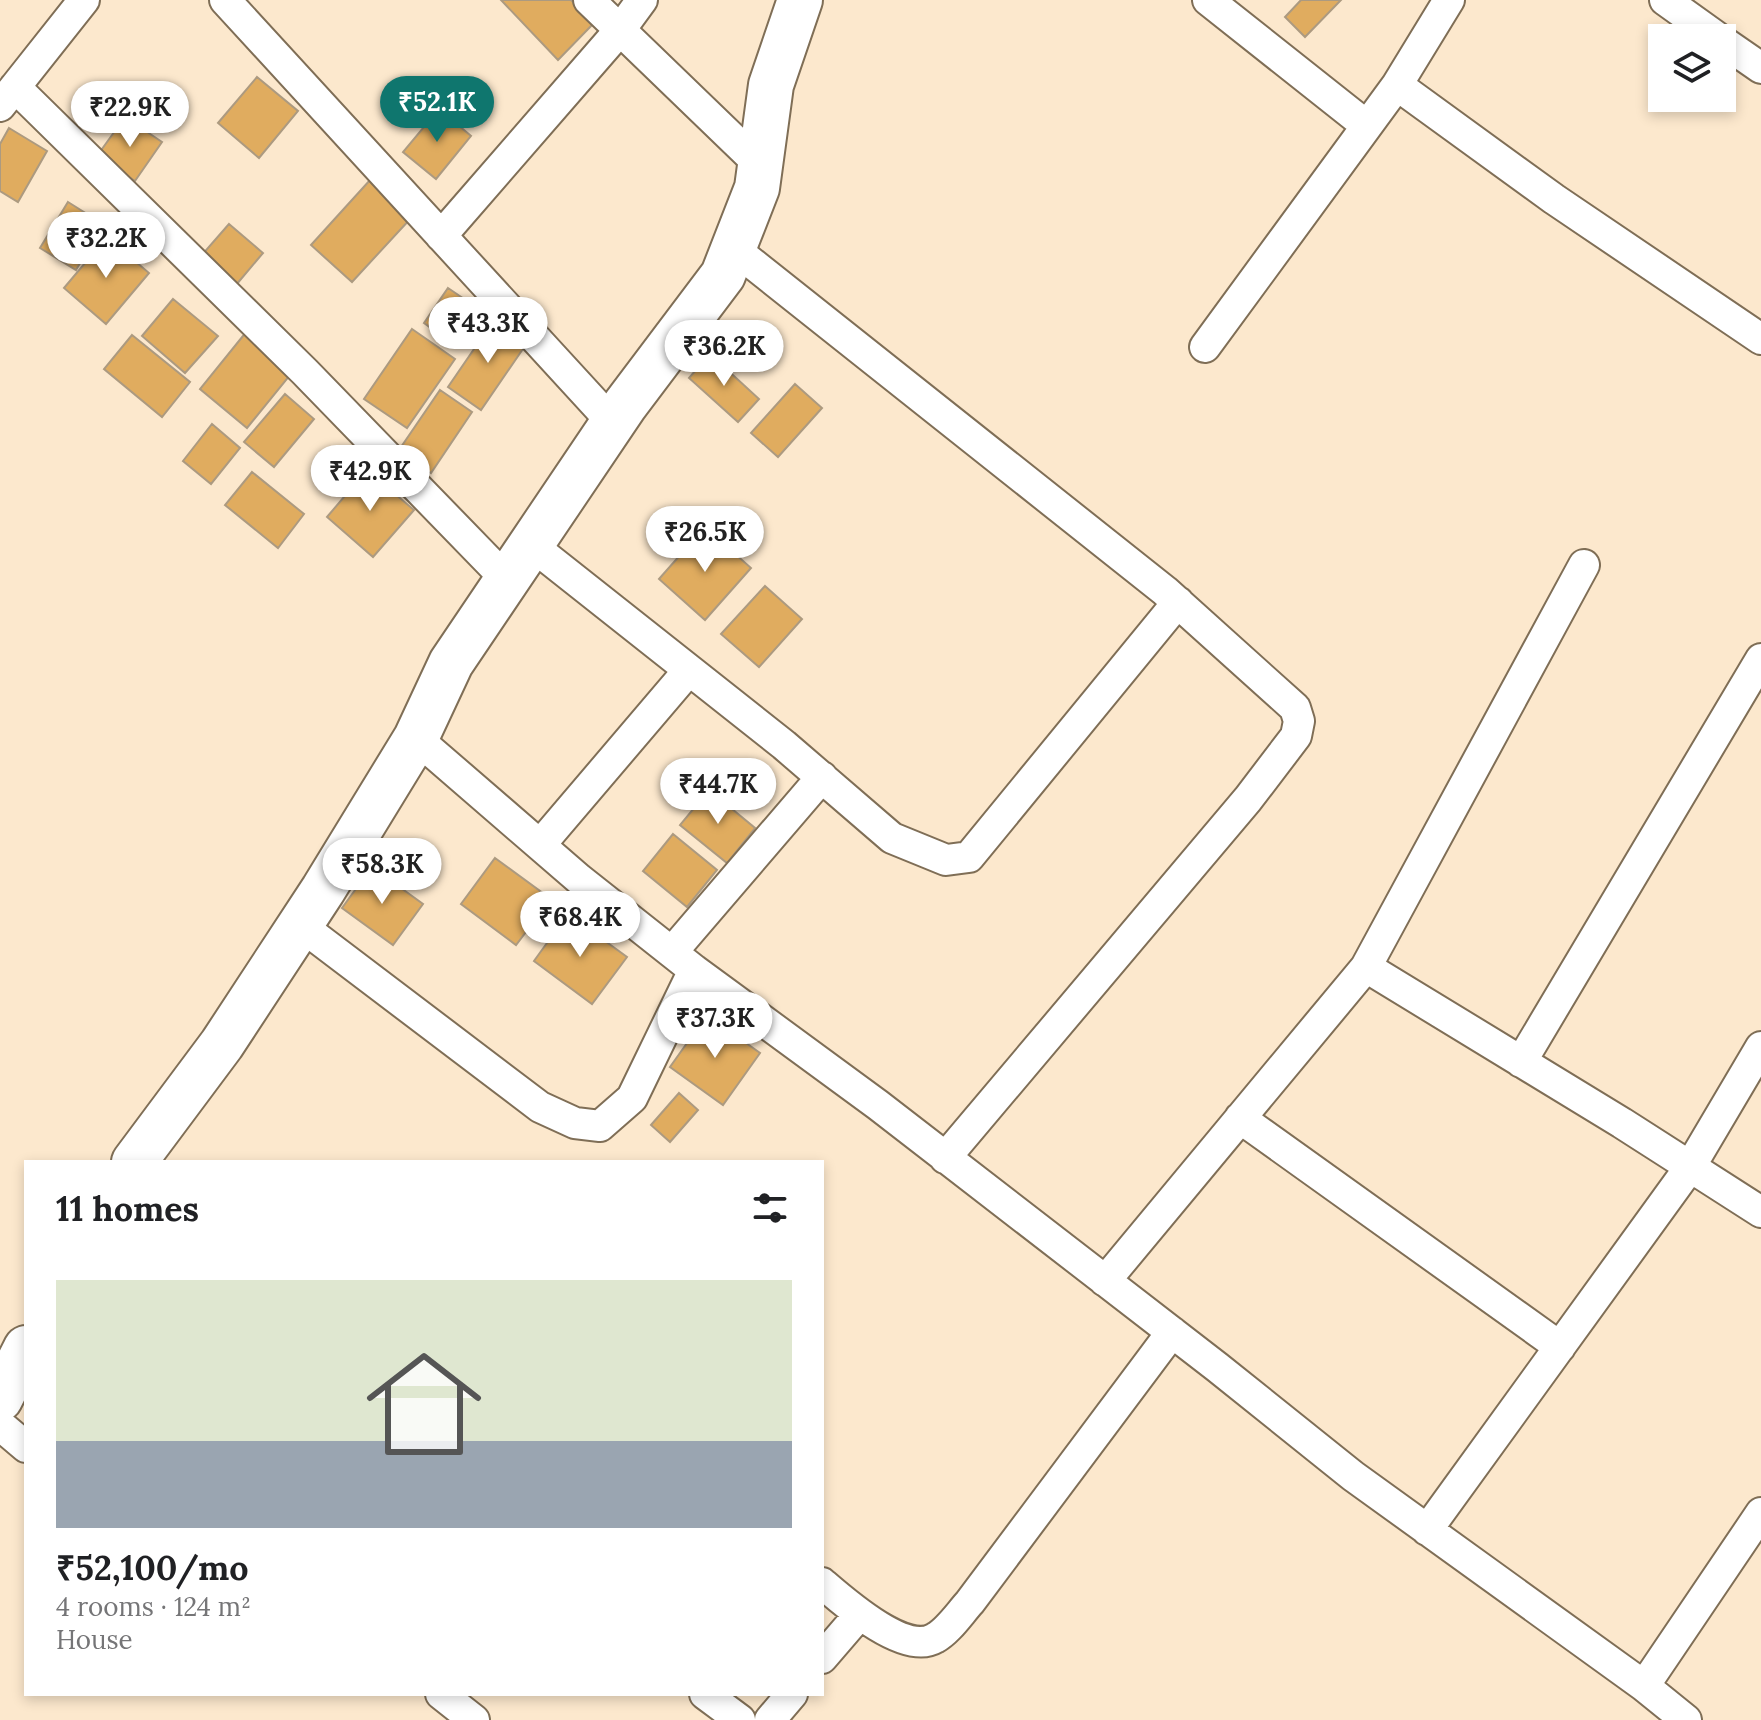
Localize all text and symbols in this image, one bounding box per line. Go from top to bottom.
map controls [1648,24,1736,112]
button: layers [1648,24,1736,112]
pin: ₹52.1K [372,76,502,144]
pin: ₹22.9K [65,81,195,149]
text: ₹52.1K [398,85,476,118]
text: ₹22.9K [89,90,171,123]
pin: ₹32.2K [41,212,171,280]
text: ₹32.2K [65,221,147,254]
pin: ₹43.3K [423,297,553,365]
text: ₹43.3K [447,306,529,339]
pin: ₹36.2K [659,320,789,388]
text: ₹36.2K [683,329,765,362]
pin: ₹42.9K [305,445,435,513]
text: ₹42.9K [329,454,411,487]
pin: ₹26.5K [640,506,770,574]
text: ₹26.5K [664,515,746,548]
pin: ₹44.7K [653,758,783,826]
text: ₹44.7K [678,767,758,800]
pin: ₹58.3K [317,838,447,906]
text: ₹58.3K [341,847,423,880]
pin: ₹68.4K [515,891,645,959]
text: ₹68.4K [538,900,622,933]
pin: ₹37.3K [650,992,780,1060]
text: ₹37.3K [675,1001,755,1034]
icon: filters [748,1186,792,1230]
text: 11 homes [56,1187,199,1230]
icon: home [352,1332,496,1476]
text: ₹52,100/mo [56,1546,249,1589]
text: 4 rooms · 124 m² [56,1590,251,1623]
text: House [56,1623,133,1656]

